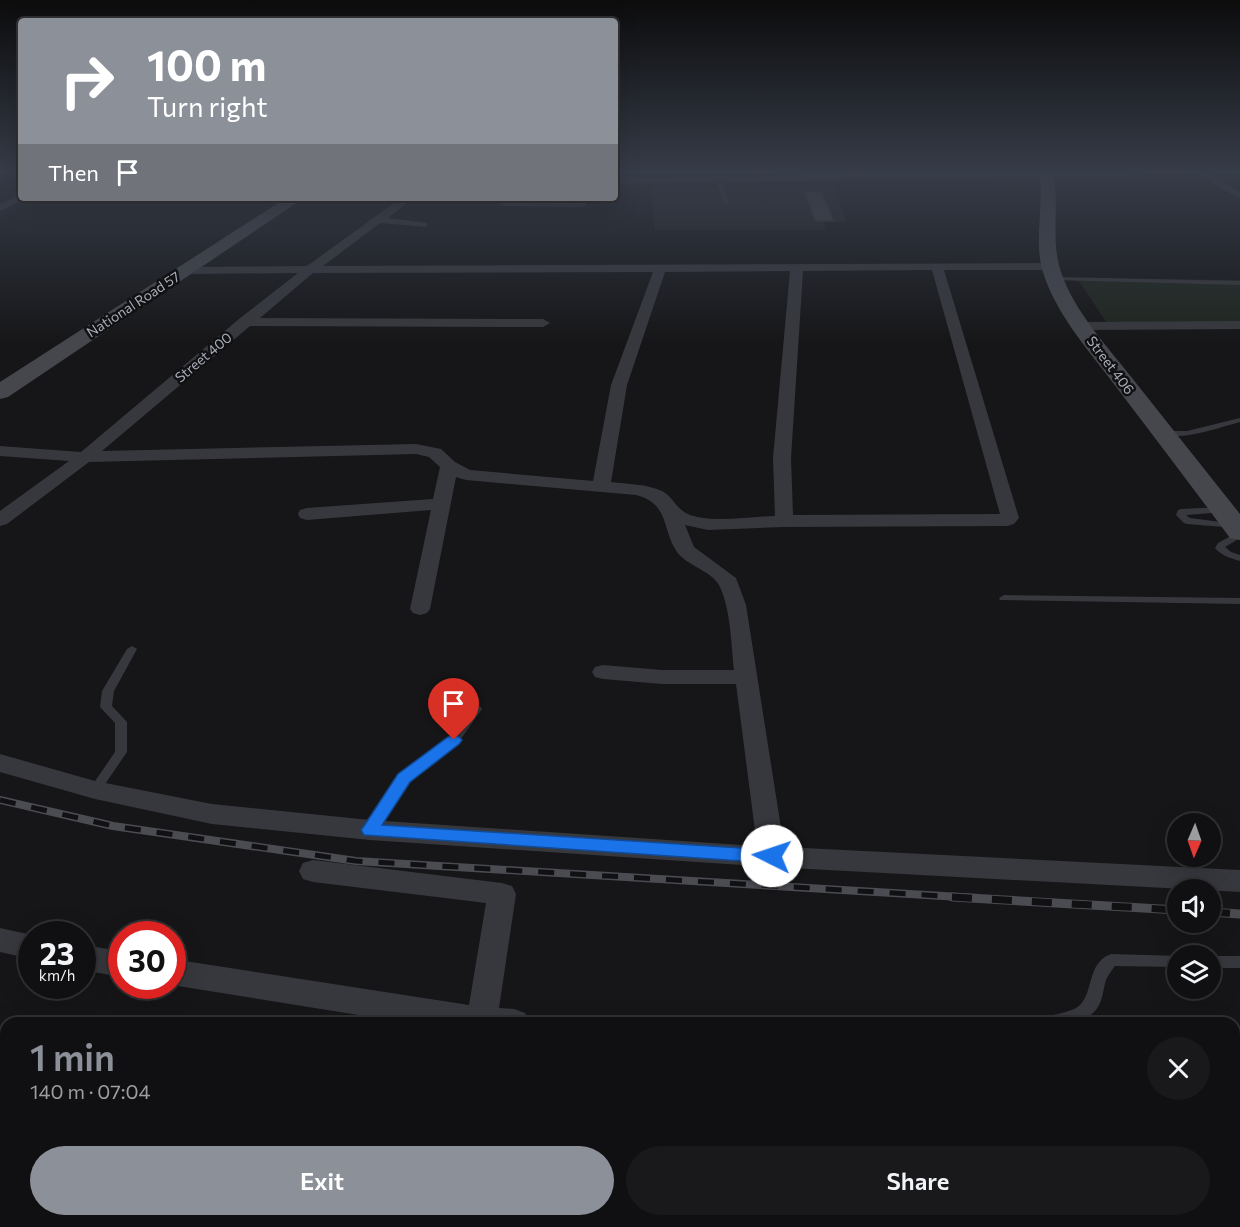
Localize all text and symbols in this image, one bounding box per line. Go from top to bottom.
text: 100 m [147,38,267,90]
icon: right [48,42,126,120]
text: Turn right [147,90,267,123]
icon: arrive [111,156,144,189]
text: Then [48,159,99,186]
street label: National Road 57 [83,267,183,341]
street label: Street 400 [171,328,235,386]
street label: Street 406 [1084,333,1138,397]
pin [428,678,479,740]
icon: arrive [437,687,470,720]
north arrow [1167,813,1221,867]
map controls [1167,813,1221,999]
position arrow [740,824,804,888]
button: sound [1167,879,1221,933]
speed limit sign: 30 [108,921,186,999]
text: 23 [40,934,74,971]
button: layers [1167,945,1221,999]
text: km/h [39,966,75,984]
text: 1 min [30,1034,115,1078]
button: close [1147,1037,1210,1100]
text: 140 m · 07:04 [30,1079,151,1103]
button: Exit [30,1146,614,1215]
button: Share [626,1146,1210,1215]

